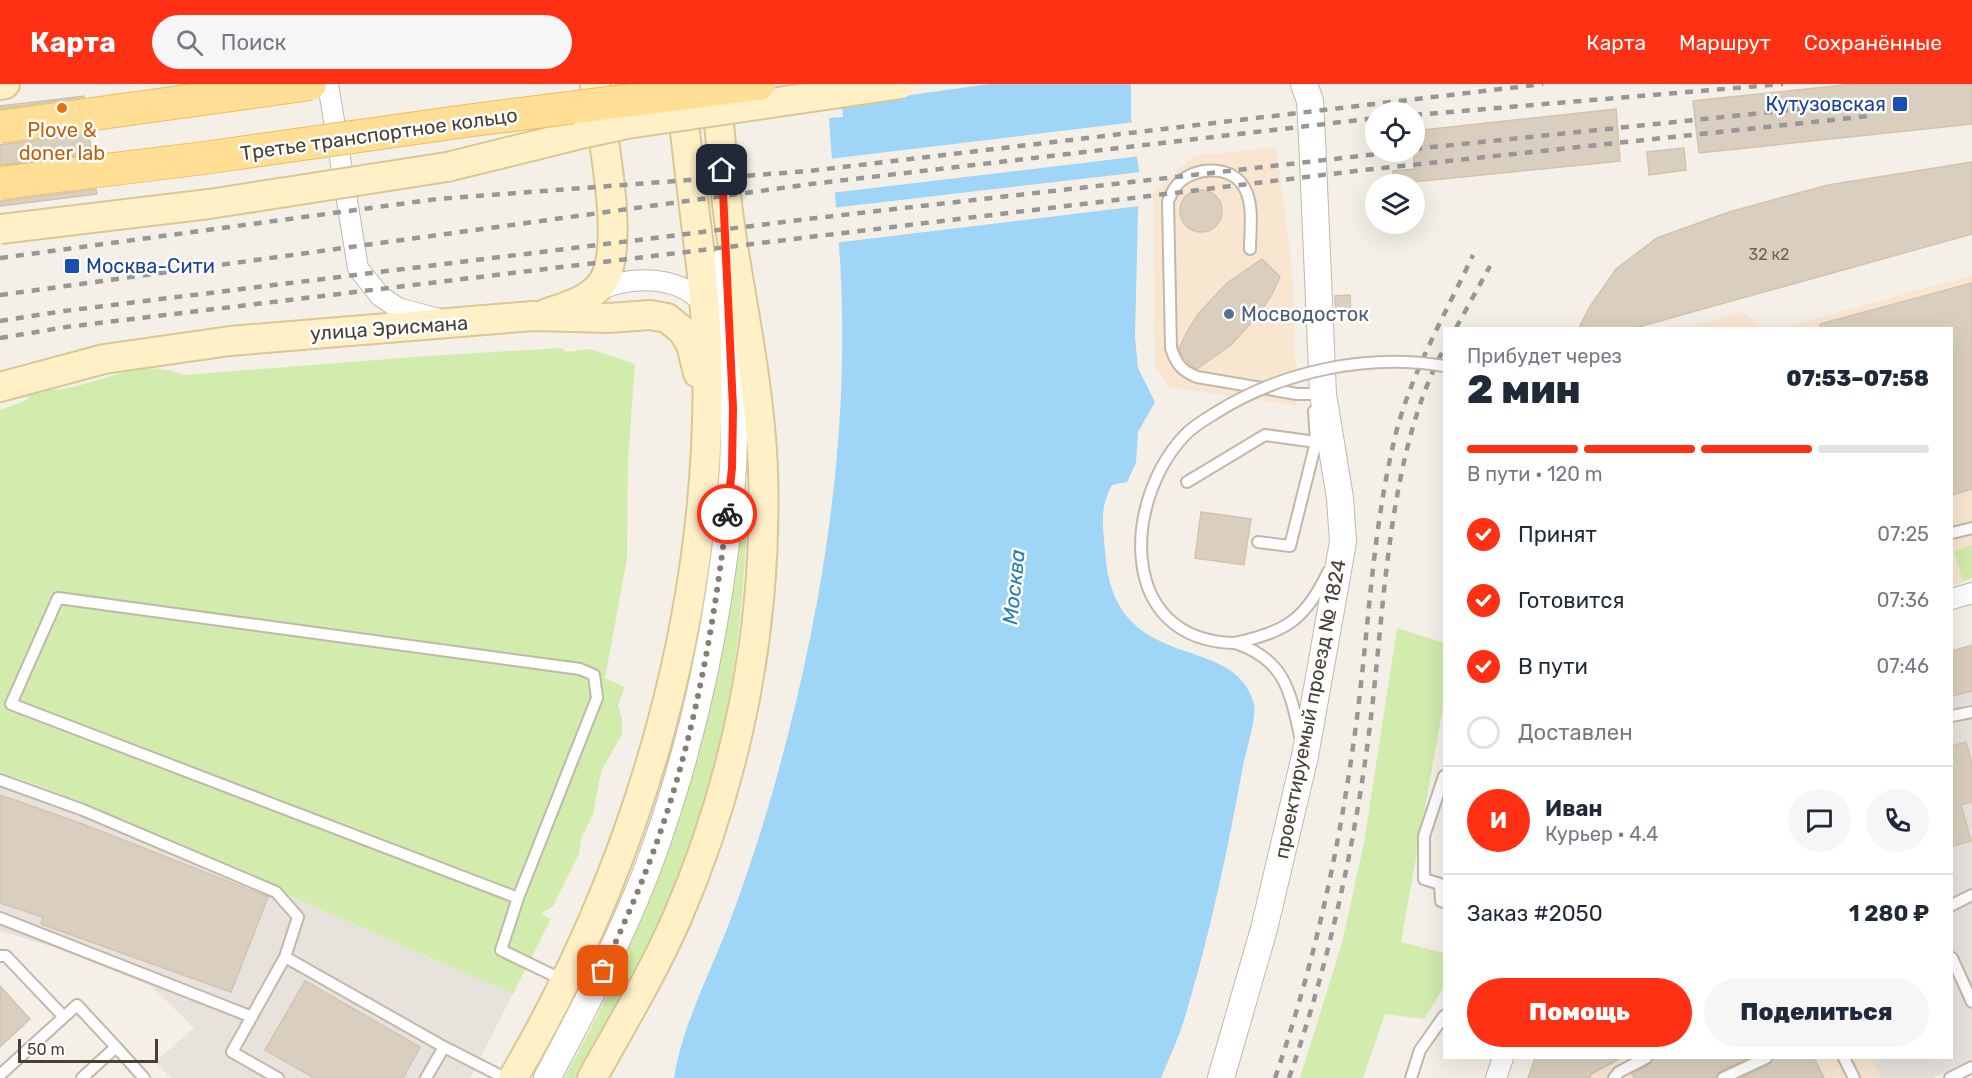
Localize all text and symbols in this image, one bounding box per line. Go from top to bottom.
search box [152,15,572,69]
text: Карта [30,26,116,59]
icon: search [173,26,206,59]
text: Поиск [221,29,286,56]
text: Карта [1586,30,1646,55]
text: Маршрут [1679,30,1771,55]
text: Сохранённые [1804,30,1942,55]
place label: Кутузовская [1765,92,1886,116]
marker: Кутузовская [1891,95,1909,113]
marker: Plove & doner lab [55,101,69,115]
map controls [1365,102,1425,234]
button: locate [1365,102,1425,162]
street label: Третье транспортное кольцо [239,103,519,165]
place label: Plove & doner lab [19,118,105,165]
pin [696,144,747,195]
icon: home [705,153,738,186]
button: layers [1365,174,1425,234]
house number: 32 к2 [1749,245,1789,264]
place label: Москва-Сити [86,254,215,278]
marker: Москва-Сити [63,257,81,275]
place label: Мосводосток [1241,302,1369,326]
marker: Мосводосток [1222,307,1236,321]
street label: улица Эрисмана [309,311,469,345]
text: Прибудет через [1467,344,1622,368]
text: 07:53–07:58 [1786,365,1929,392]
text: 2 мин [1467,367,1581,413]
text: В пути · 120 m [1467,462,1603,486]
courier [697,484,757,544]
icon: bike [711,498,744,531]
icon: check [1467,518,1500,551]
text: Принят [1518,521,1597,548]
text: 07:25 [1877,522,1929,546]
water label: Москва [997,548,1030,626]
street label: проектируемый проезд № 1824 [1269,557,1351,861]
icon: check [1467,584,1500,617]
text: Готовится [1518,587,1624,614]
text: 07:36 [1877,588,1929,612]
icon: check [1467,650,1500,683]
text: В пути [1518,653,1588,680]
text: 07:46 [1876,654,1929,678]
text: Доставлен [1518,719,1633,746]
button: chat [1788,789,1851,852]
button: phone [1866,789,1929,852]
text: Иван [1545,795,1603,822]
text: И [1490,807,1507,834]
text: Курьер · 4.4 [1545,822,1658,846]
text: Заказ #2050 [1467,900,1603,927]
text: 1 280 ₽ [1849,900,1929,927]
pin [577,945,628,996]
icon: bag [586,954,619,987]
button: Помощь [1467,978,1692,1047]
button: Поделиться [1704,978,1929,1047]
scale bar [18,1036,158,1064]
text: 50 m [27,1040,65,1059]

